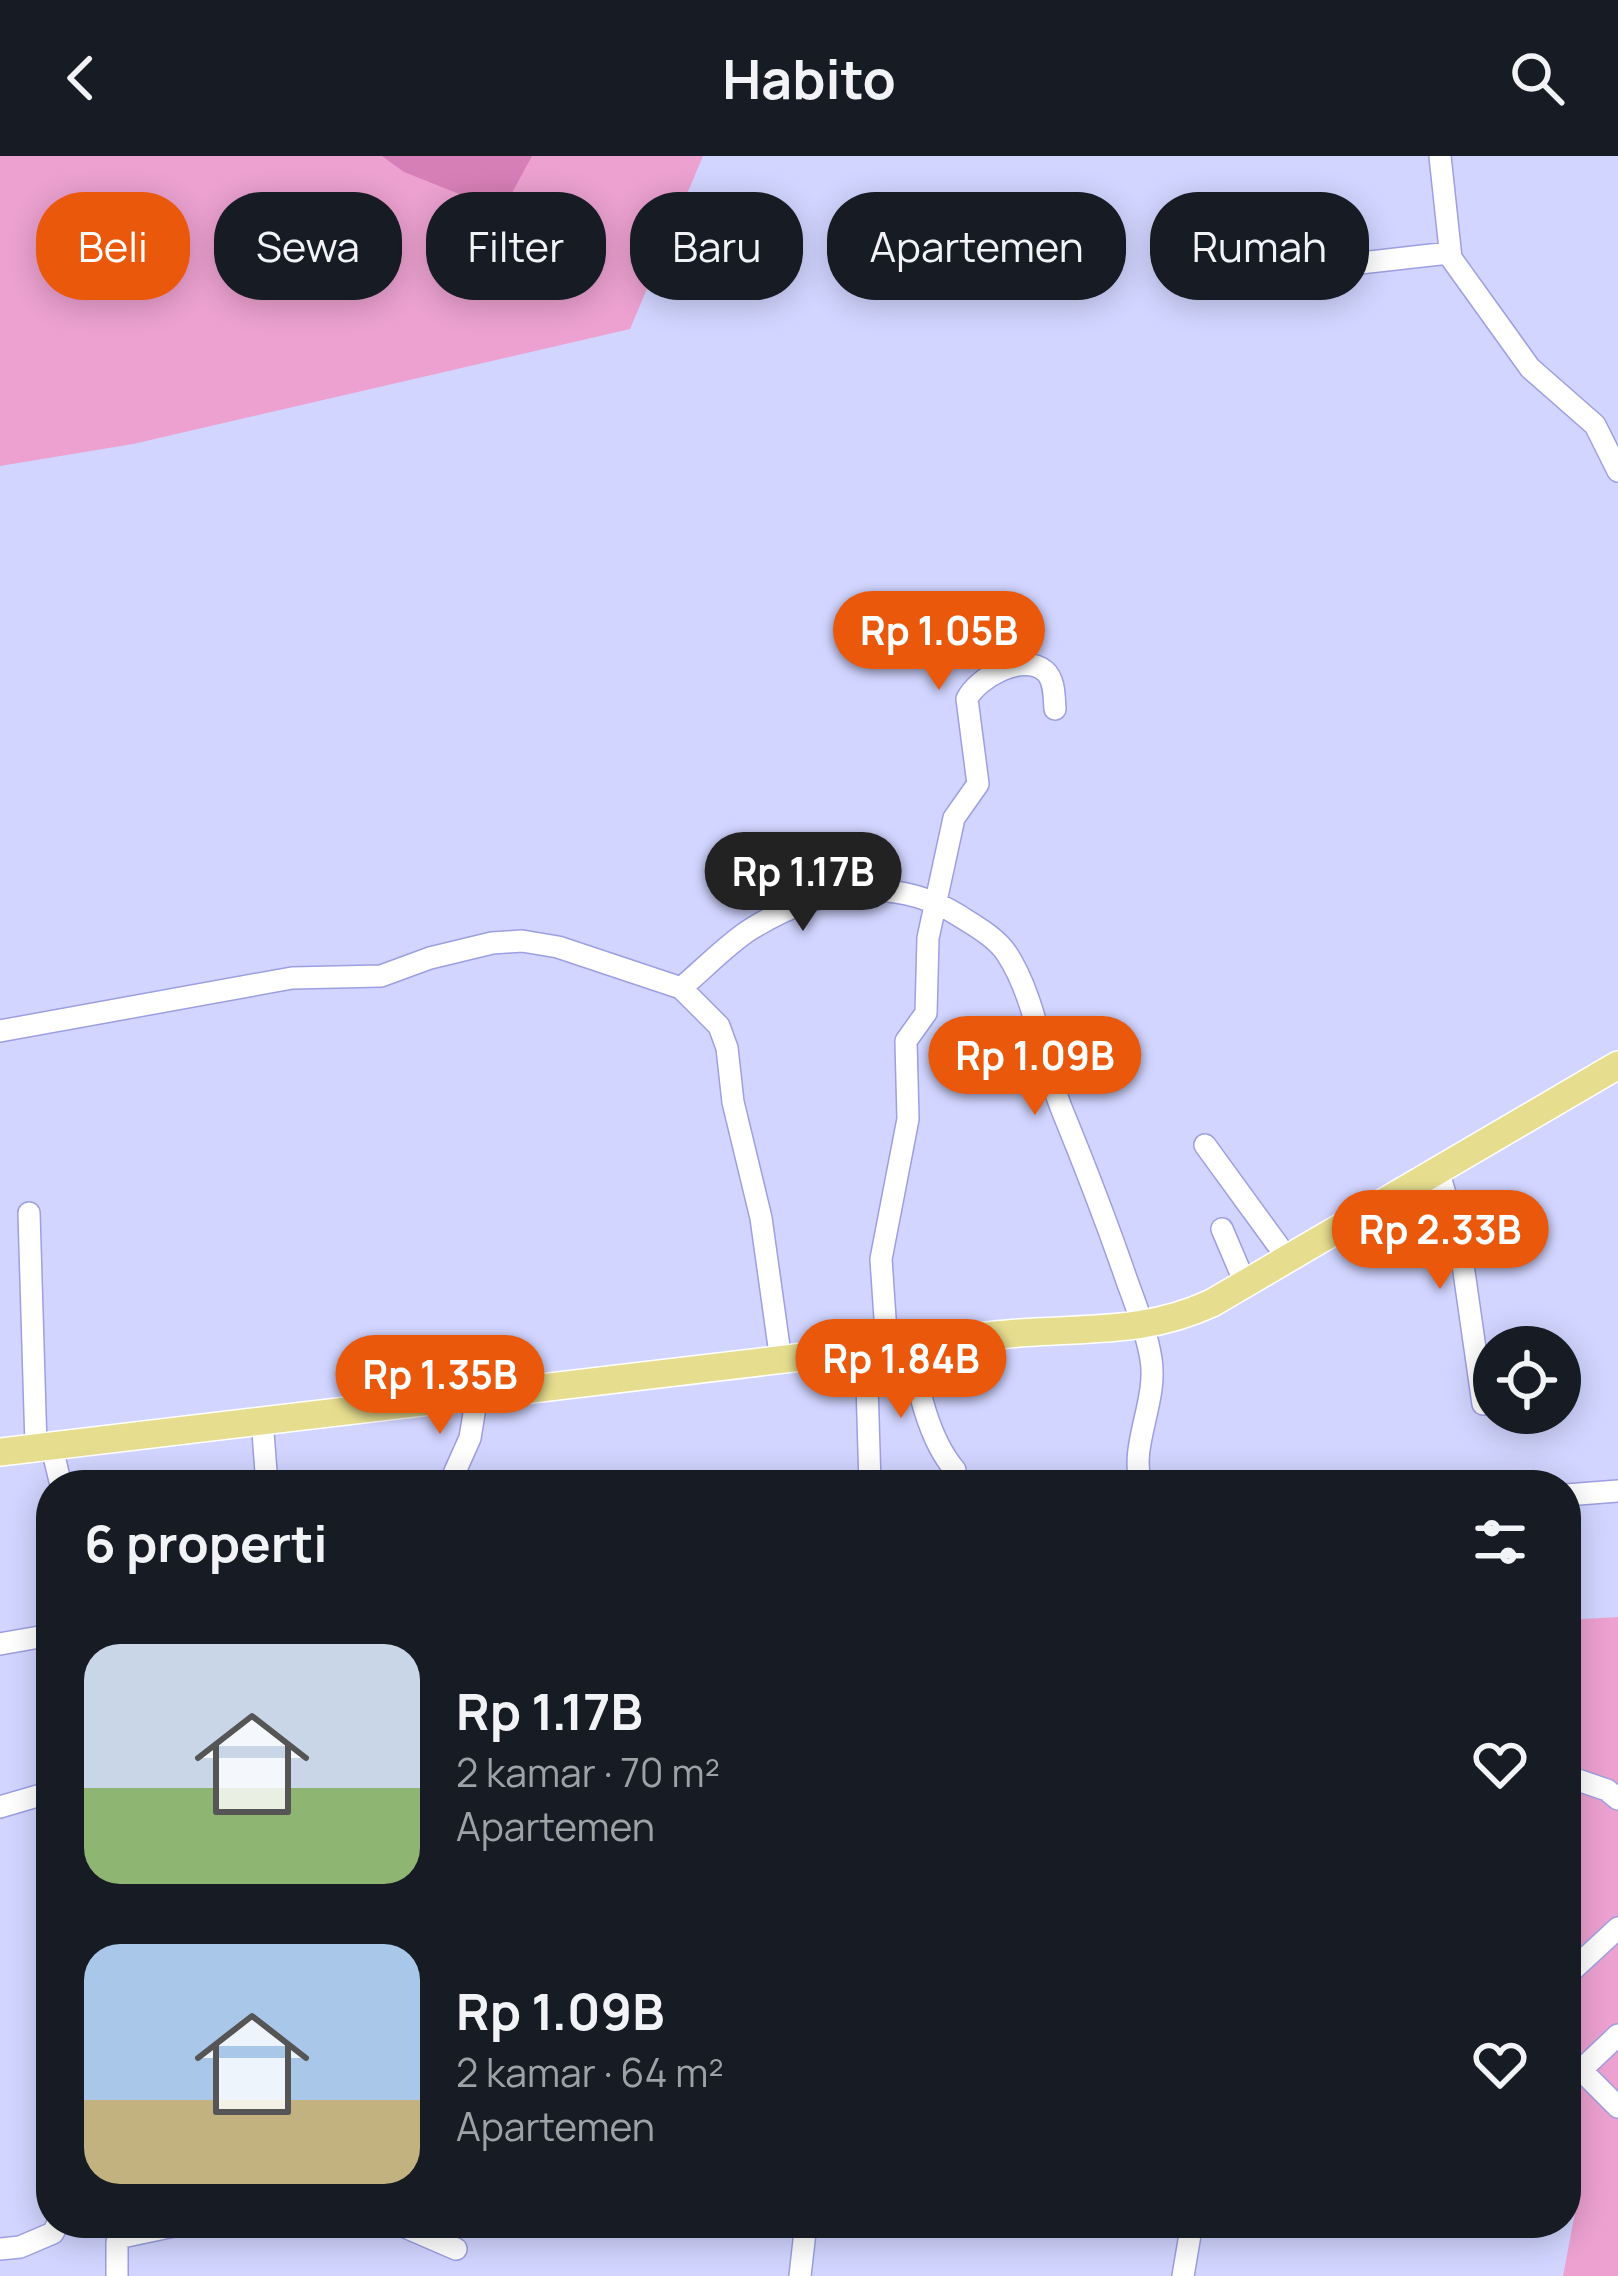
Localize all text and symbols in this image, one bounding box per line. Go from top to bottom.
text: Habito [722,41,896,115]
icon: back [48,45,114,111]
icon: search [1504,45,1570,111]
chip: Beli [36,192,190,300]
chip: Sewa [214,192,402,300]
chip: Filter [426,192,606,300]
chip: Baru [630,192,803,300]
chip: Apartemen [827,192,1126,300]
chip: Rumah [1150,192,1369,300]
pin: Rp 1.05B [815,591,1063,693]
text: Rp 1.05B [860,603,1018,657]
pin: Rp 1.17B [679,832,927,934]
text: Rp 1.17B [732,844,874,898]
pin: Rp 1.09B [911,1016,1159,1118]
text: Rp 1.09B [955,1028,1115,1082]
pin: Rp 2.33B [1316,1190,1564,1292]
text: Rp 2.33B [1359,1202,1521,1256]
pin: Rp 1.84B [777,1319,1025,1421]
map controls [1473,1326,1581,1434]
button: locate [1473,1326,1581,1434]
text: Rp 1.84B [822,1331,980,1385]
pin: Rp 1.35B [316,1335,564,1437]
text: Rp 1.35B [362,1347,518,1401]
text: 6 properti [84,1508,328,1577]
icon: filters [1467,1509,1533,1575]
text: Rp 1.17B [456,1676,643,1745]
icon: home [180,1692,324,1836]
icon: heart [1467,1731,1533,1797]
text: 2 kamar · 70 m² [456,1745,720,1799]
text: Apartemen [456,1799,655,1853]
text: Rp 1.09B [456,1976,665,2045]
icon: home [180,1992,324,2136]
icon: heart [1467,2031,1533,2097]
text: 2 kamar · 64 m² [456,2045,724,2099]
text: Apartemen [456,2099,655,2153]

